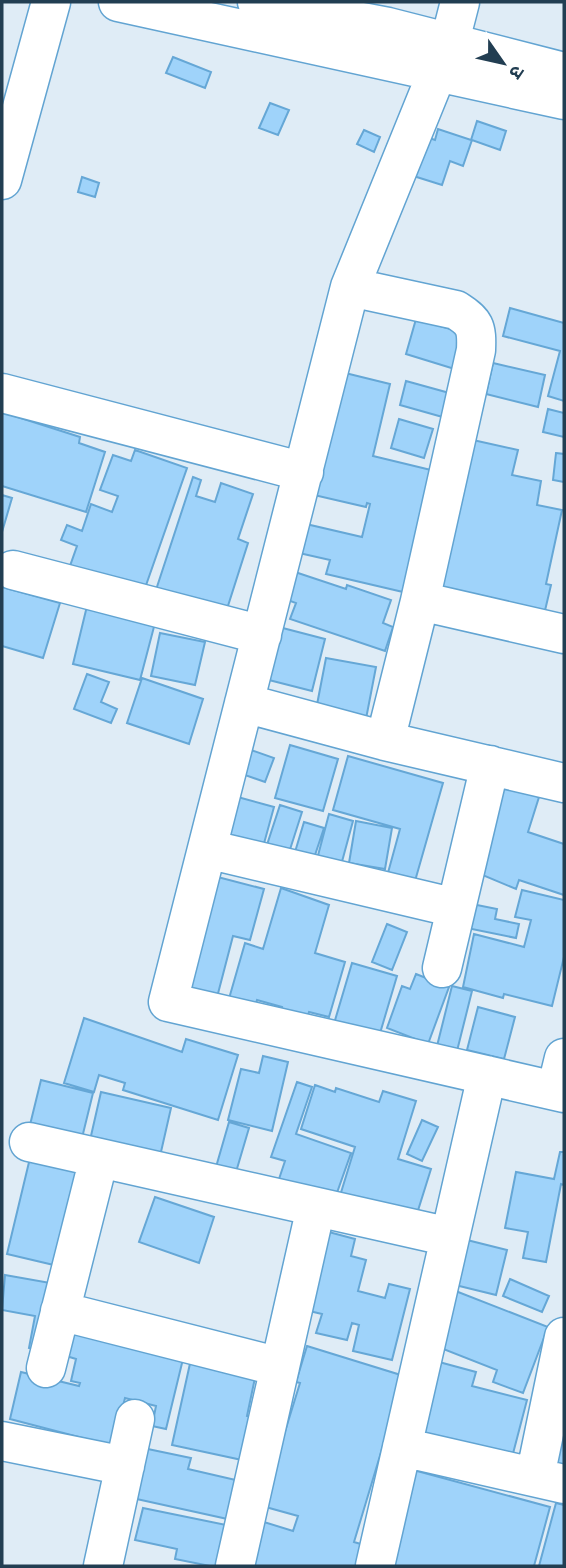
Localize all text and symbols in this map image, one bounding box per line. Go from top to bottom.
north arrow [468,28,538,98]
text: उ [504,61,528,83]

